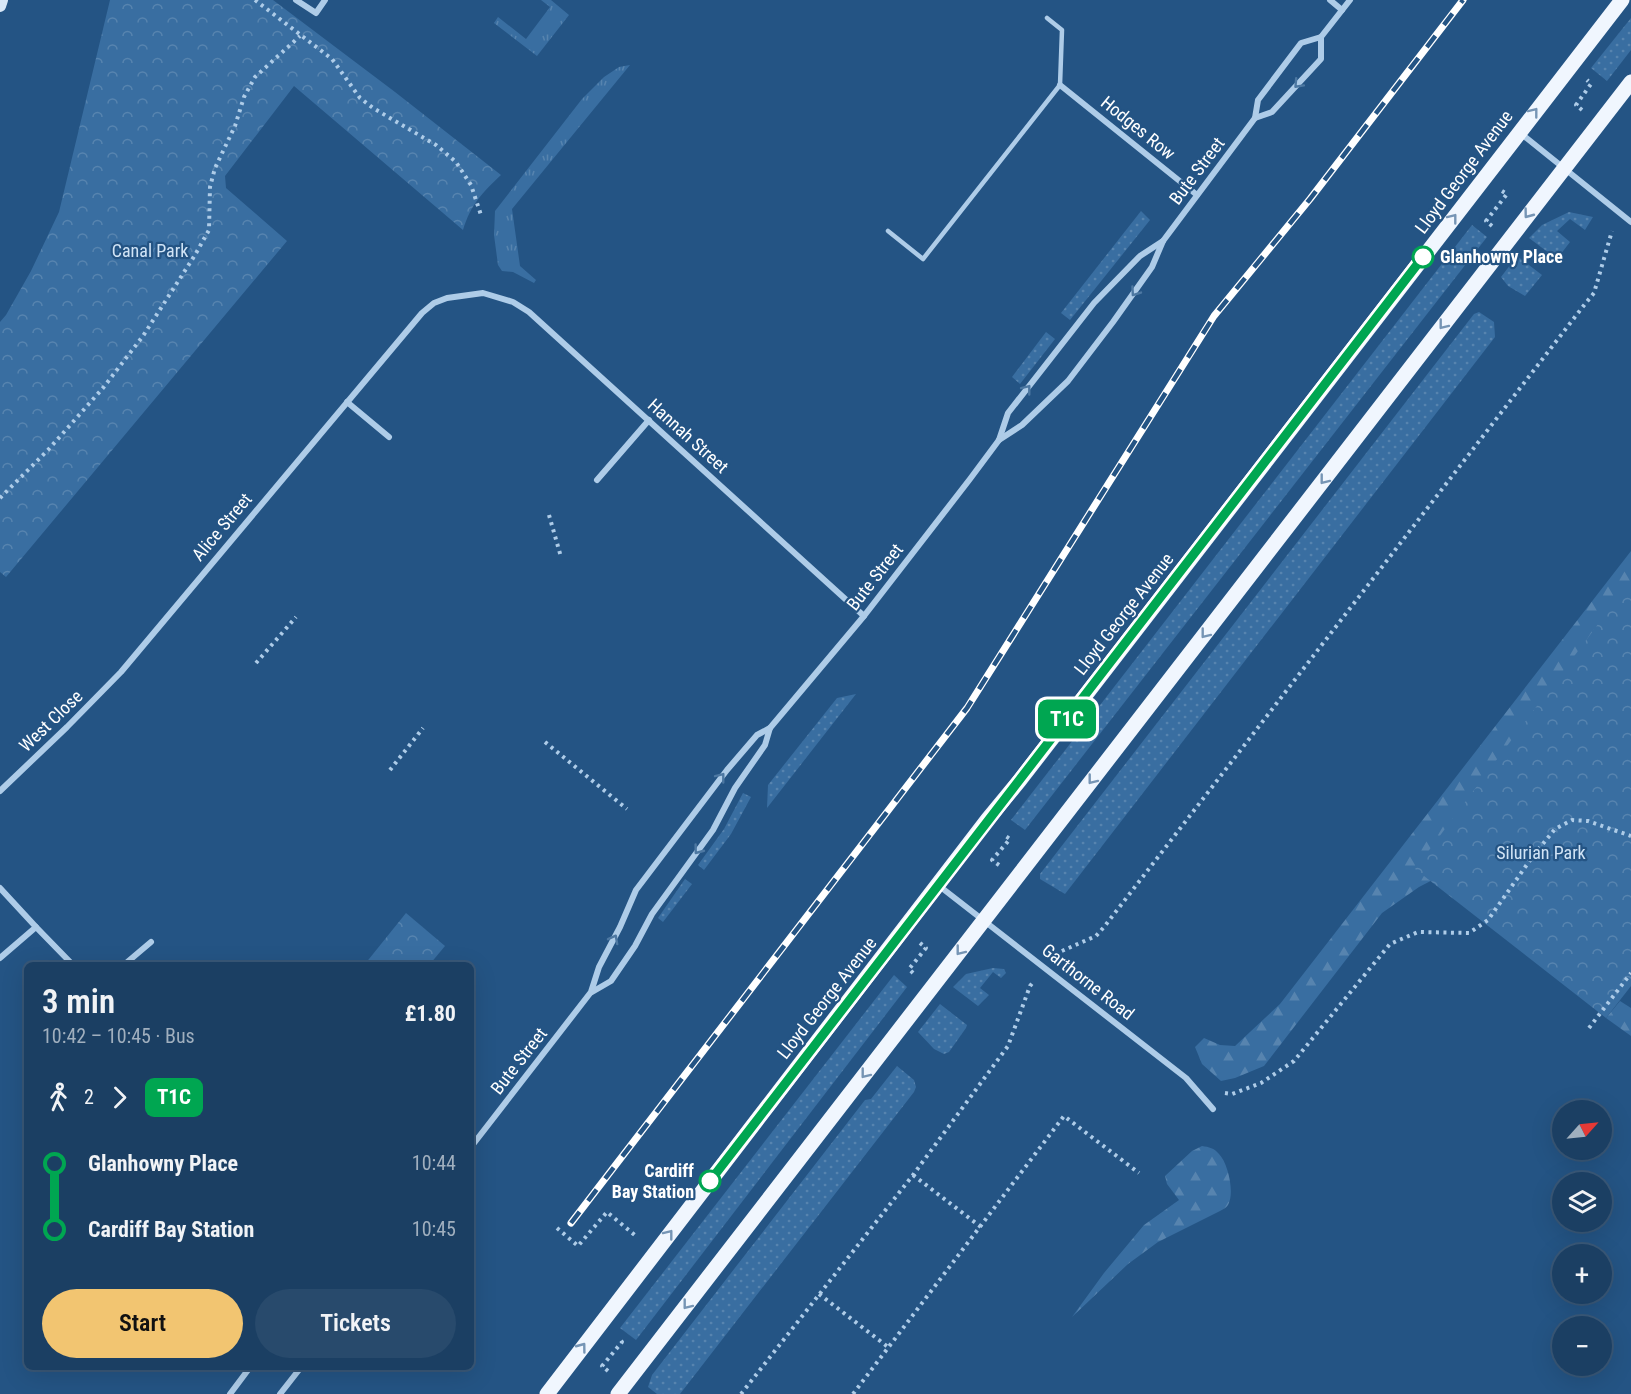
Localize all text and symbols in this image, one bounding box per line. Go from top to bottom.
one-way arrow [1294,77,1305,88]
street label: Hodges Row [1097,91,1180,164]
street label: Lloyd George Avenue [1410,106,1517,237]
one-way arrow [1527,108,1538,119]
street label: Bute Street [1165,133,1229,208]
one-way arrow [1524,208,1535,219]
one-way arrow [1445,214,1456,225]
park label: Canal Park [112,240,188,261]
marker: Glanhowny Place [1412,246,1434,268]
place label: Glanhowny Place [1440,246,1563,267]
one-way arrow [1131,285,1142,296]
one-way arrow [1439,319,1450,330]
one-way arrow [1019,385,1030,396]
street label: Hannah Street [644,394,733,477]
one-way arrow [1320,473,1331,484]
street label: Alice Street [187,489,256,565]
street label: Bute Street [842,539,907,614]
street label: Lloyd George Avenue [1070,549,1178,679]
one-way arrow [1201,628,1212,639]
street label: West Close [15,685,87,756]
line badge: T1C [1032,700,1102,738]
text: T1C [1050,707,1084,731]
one-way arrow [714,773,725,784]
one-way arrow [1089,773,1100,784]
park label: Silurian Park [1496,842,1586,863]
one-way arrow [695,843,706,854]
street label: Lloyd George Avenue [773,933,881,1063]
one-way arrow [607,935,618,945]
street label: Garthorne Road [1038,939,1139,1024]
one-way arrow [957,944,968,955]
text: 3 min [42,982,115,1021]
text: £1.80 [405,1001,456,1026]
street label: Bute Street [486,1023,551,1098]
text: 10:42 – 10:45 · Bus [42,1024,195,1048]
one-way arrow [862,1067,873,1078]
icon: walk [42,1081,75,1114]
icon: forward [103,1081,136,1114]
text: 2 [84,1085,94,1109]
text: T1C [157,1085,191,1109]
north arrow [1552,1100,1612,1160]
map controls [1552,1100,1612,1376]
text: Glanhowny Place [88,1151,238,1176]
text: 10:44 [412,1151,456,1175]
place label: Cardiff Bay Station [612,1160,694,1202]
marker: Cardiff Bay Station [699,1170,721,1192]
button: layers [1552,1172,1612,1232]
text: Cardiff Bay Station [88,1217,254,1242]
text: 10:45 [412,1217,456,1241]
one-way arrow [662,1230,673,1241]
button: + [1552,1244,1612,1304]
button: Start [42,1289,243,1358]
button: Tickets [255,1289,456,1358]
one-way arrow [683,1299,694,1310]
button: − [1552,1316,1612,1376]
one-way arrow [575,1343,586,1354]

